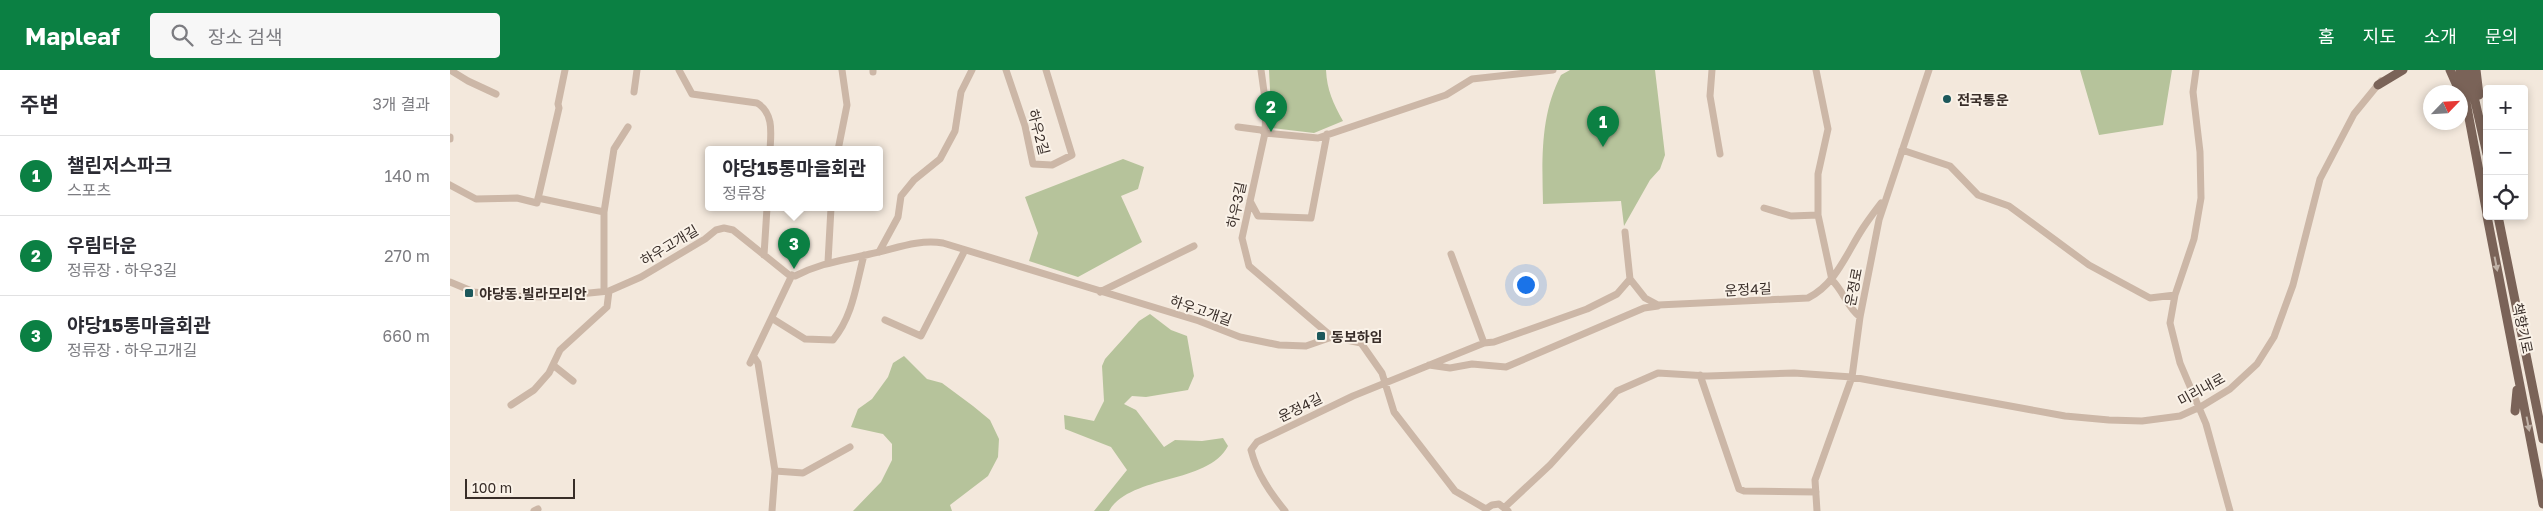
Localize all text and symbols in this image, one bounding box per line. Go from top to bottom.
search box [150,13,500,58]
text: Mapleaf [25,21,120,50]
icon: search [168,21,196,49]
text: 장소 검색 [208,25,282,48]
text: 홈 [2318,25,2335,47]
text: 지도 [2363,25,2396,47]
text: 소개 [2424,25,2457,47]
text: 문의 [2485,25,2518,47]
north arrow [2423,85,2468,130]
map controls [2483,85,2528,220]
button: + [2483,85,2528,130]
text: 주변 [20,91,59,117]
pin: 2 [1255,91,1287,132]
place label: 전국통운 [1957,91,2009,108]
marker: 전국통운 [1941,93,1953,105]
text: 3개 결과 [372,94,430,114]
pin: 1 [1587,106,1619,147]
street label: 하우2길 [1025,107,1053,157]
button: − [2483,130,2528,175]
popup [705,146,883,211]
text: 챌린저스파크 [67,153,172,176]
text: 야당15통마을회관 [722,156,866,179]
text: 1 [32,166,40,186]
text: 140 m [384,166,430,186]
button: locate [2483,175,2528,220]
text: 스포츠 [67,180,111,200]
street label: 하우3길 [1223,180,1249,230]
text: 정류장 [722,183,766,203]
street label: 하우고개길 [637,221,701,269]
pin: 3 [778,228,810,269]
text: 우림타운 [67,233,137,256]
text: 2 [31,246,41,266]
text: 270 m [384,246,430,266]
one-way arrow [2493,257,2501,273]
text: 정류장 · 하우3길 [67,260,177,280]
street label: 운정로 [1841,266,1865,308]
your location [1513,272,1539,298]
street label: 운정4길 [1724,279,1772,299]
place label: 야당동.빌라모리안 [479,285,587,302]
marker: 야당동.빌라모리안 [463,287,475,299]
street label: 하우고개길 [1168,291,1234,329]
street label: 책향기로 [2509,301,2537,355]
text: 야당15통마을회관 [67,313,211,336]
text: 3 [31,326,41,346]
text: 660 m [383,326,430,346]
place label: 동보하임 [1331,328,1383,345]
marker: 동보하임 [1315,330,1327,342]
text: 정류장 · 하우고개길 [67,340,198,360]
street label: 미리내로 [2174,369,2228,409]
street label: 운정4길 [1275,389,1325,425]
one-way arrow [2524,416,2532,432]
scale bar [465,476,575,499]
text: 100 m [472,479,512,496]

